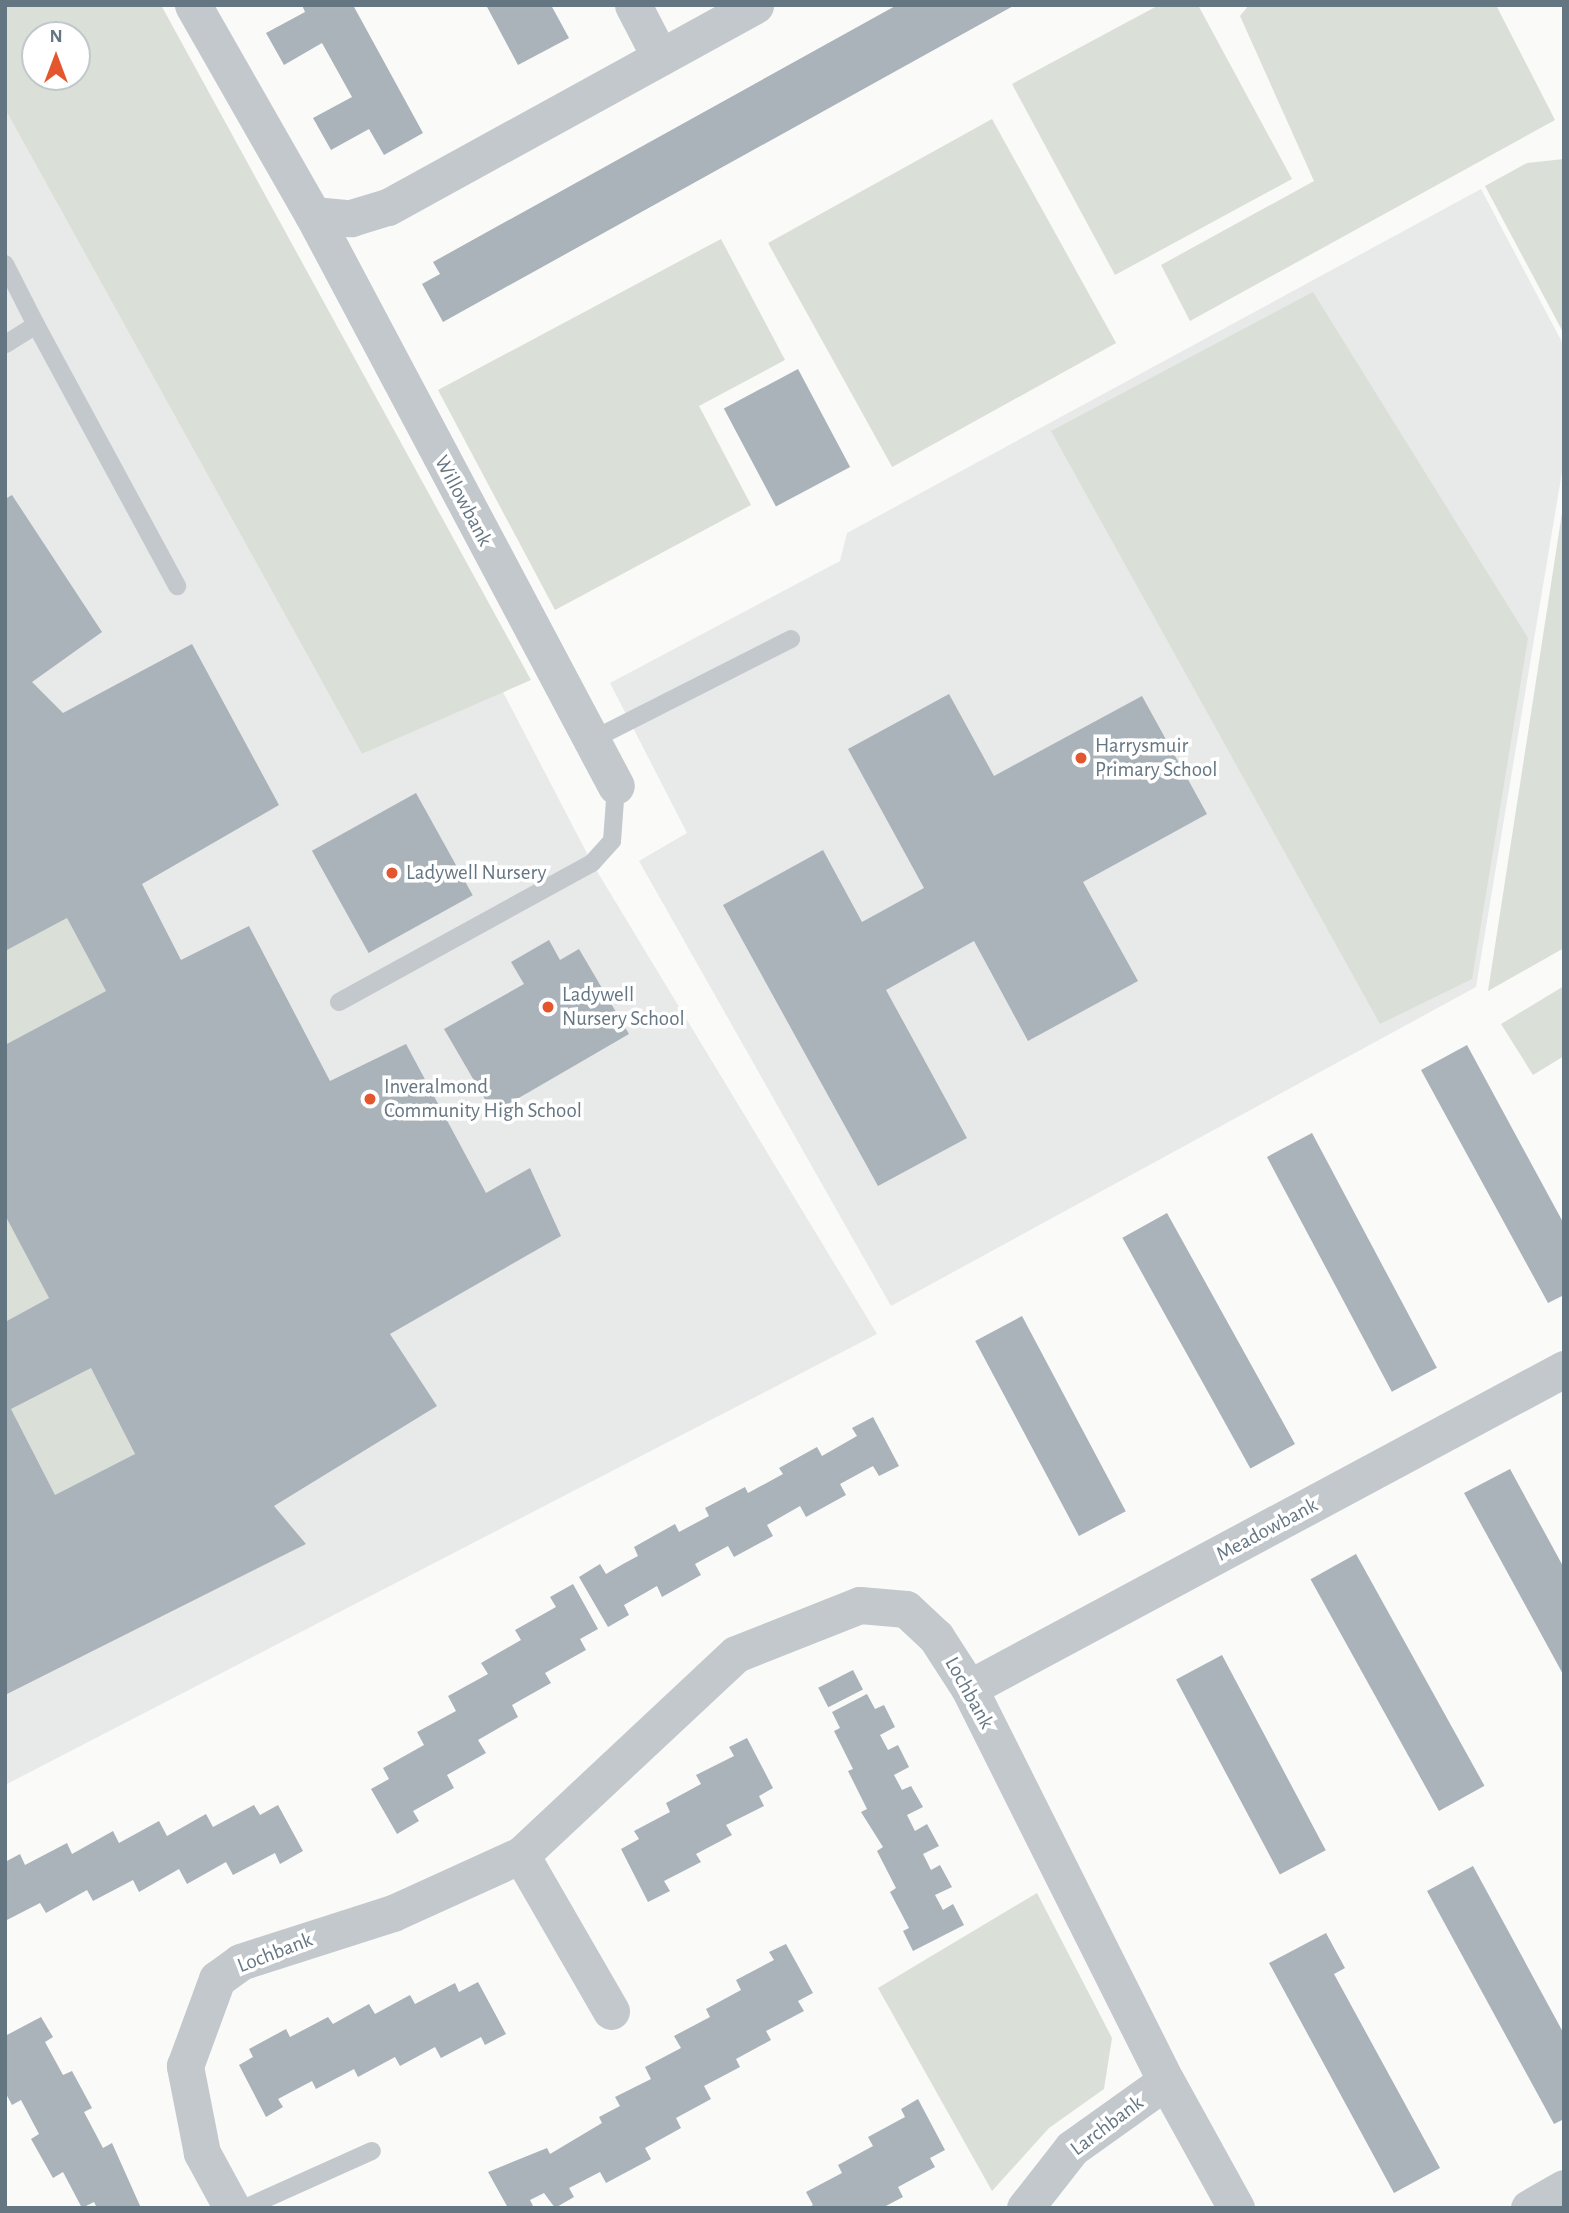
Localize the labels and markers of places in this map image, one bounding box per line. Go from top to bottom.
place label: Harrysmuir Primary School [1095,733,1218,783]
marker: Harrysmuir Primary School [1073,750,1089,766]
place label: Ladywell Nursery [406,860,546,886]
marker: Ladywell Nursery [384,865,400,881]
place label: Ladywell Nursery School [562,982,685,1032]
marker: Ladywell Nursery School [540,999,556,1015]
place label: Inveralmond Community High School [384,1074,582,1124]
marker: Inveralmond Community High School [362,1091,378,1107]

